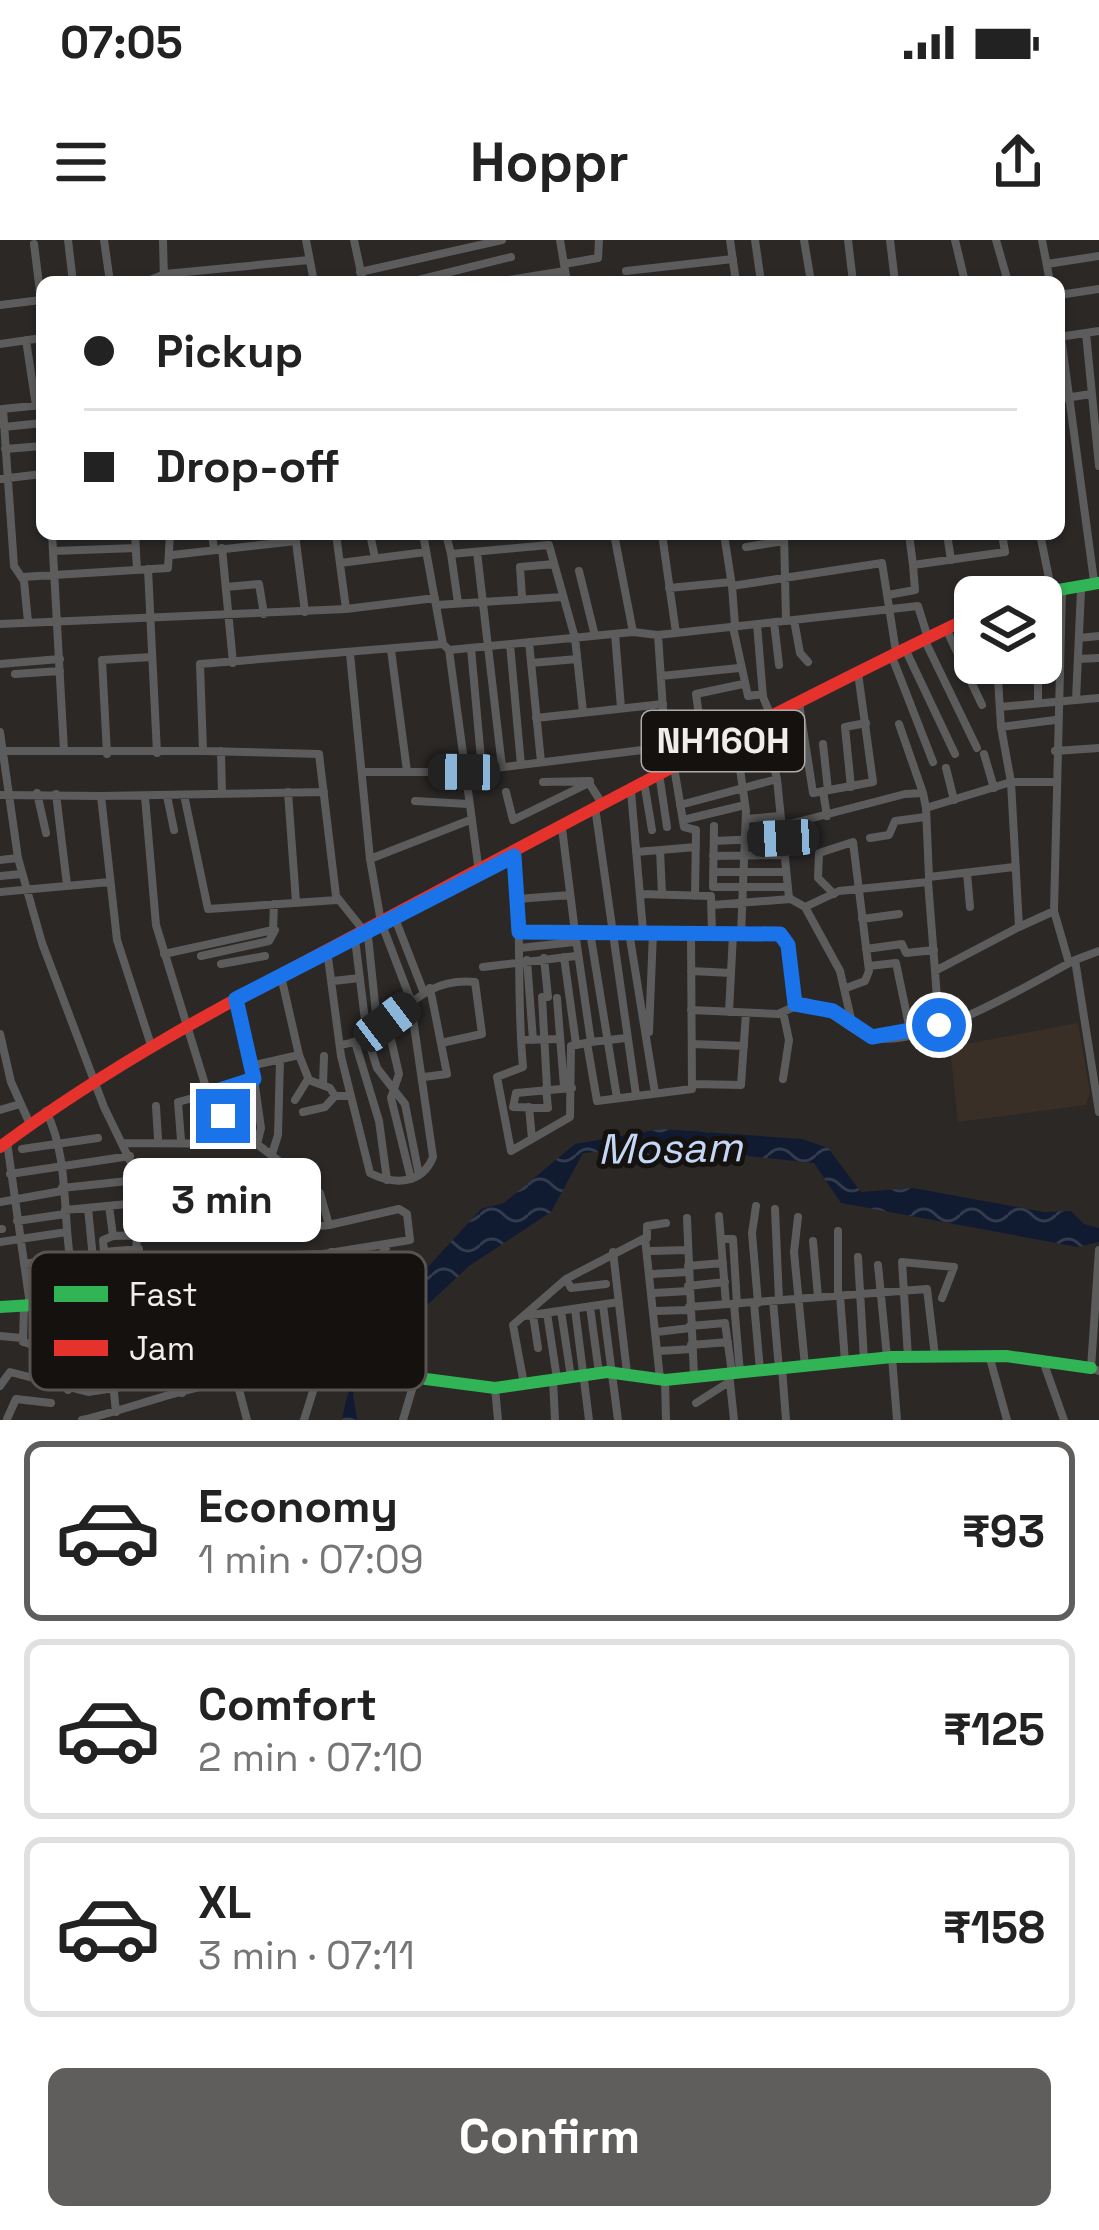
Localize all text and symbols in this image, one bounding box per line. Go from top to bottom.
text: 07:05 [60,14,183,71]
text: Hoppr [470,128,629,197]
icon: menu [48,129,114,195]
icon: share [985,129,1051,195]
text: Pickup [156,323,303,380]
text: Drop-off [156,438,340,495]
map controls [954,576,1062,684]
button: layers [954,576,1062,684]
road number: NH160H [642,711,804,771]
car [428,753,500,791]
car [746,818,820,858]
car [347,986,427,1058]
route start [912,998,966,1052]
route end [196,1089,250,1143]
water label: Mosam [597,1120,744,1176]
callout: 3 min [124,1158,322,1242]
text: 3 min [171,1175,273,1224]
legend [30,1252,426,1390]
text: Fast [129,1274,198,1316]
text: Jam [129,1328,195,1370]
icon: car [54,1477,162,1585]
text: Economy [198,1478,398,1535]
text: ₹93 [962,1503,1045,1560]
text: 1 min · 07:09 [198,1535,424,1584]
icon: car [54,1675,162,1783]
text: Comfort [198,1676,377,1733]
text: ₹125 [943,1701,1045,1758]
text: 2 min · 07:10 [198,1733,423,1782]
icon: car [54,1873,162,1981]
text: XL [198,1874,251,1931]
text: ₹158 [943,1899,1045,1956]
text: 3 min · 07:11 [198,1931,415,1980]
button: Confirm [48,2068,1051,2206]

